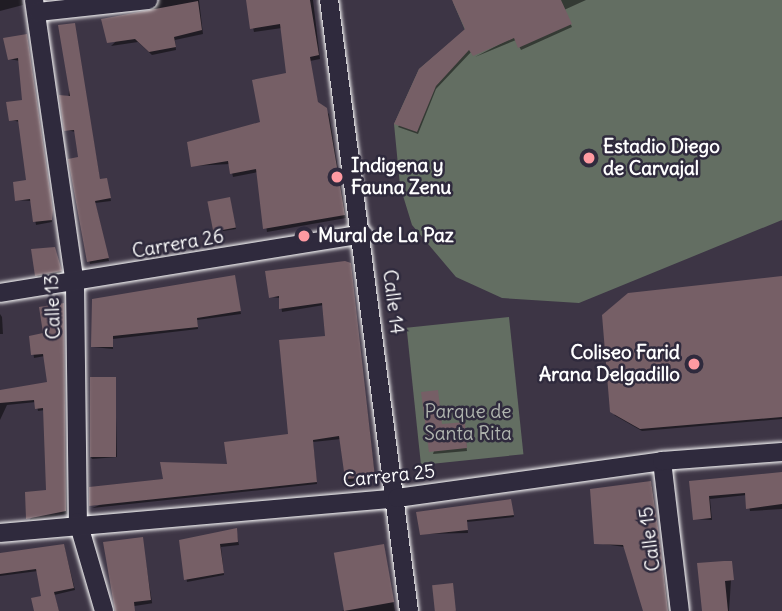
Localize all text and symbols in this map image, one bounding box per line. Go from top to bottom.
place label: Estadio Diego de Carvajal [603,136,720,180]
marker: Estadio Diego de Carvajal [581,150,597,166]
place label: Indigena y Fauna Zenu [351,155,451,199]
marker: Indigena y Fauna Zenu [329,169,345,185]
street label: Carrera 26 [130,225,226,263]
place label: Mural de La Paz [318,225,454,247]
marker: Mural de La Paz [296,228,312,244]
street label: Calle 14 [378,268,408,336]
street label: Calle 13 [40,274,66,340]
place label: Coliseo Farid Arana Delgadillo [539,342,680,386]
marker: Coliseo Farid Arana Delgadillo [686,356,702,372]
park label: Parque de Santa Rita [424,401,512,445]
street label: Carrera 25 [342,460,436,492]
street label: Calle 15 [635,505,665,573]

